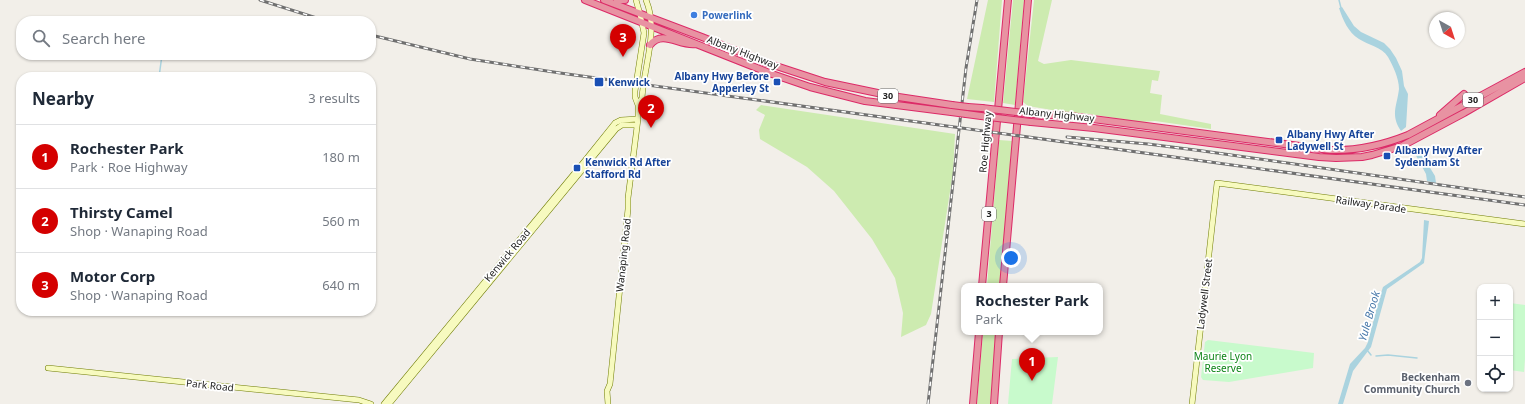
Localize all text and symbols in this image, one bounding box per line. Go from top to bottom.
place label: Powerlink [702,8,753,22]
marker: Powerlink [689,10,699,20]
north arrow [1429,12,1465,48]
search box [16,16,376,60]
pin: 3 [610,24,636,57]
icon: search [30,27,52,49]
text: Search here [62,28,145,48]
street label: Albany Highway [705,32,782,72]
place label: Albany Hwy Before Apperley St [674,69,770,95]
place label: Kenwick [608,75,651,89]
marker: Kenwick [593,76,605,88]
marker: Albany Hwy Before Apperley St [772,77,782,87]
text: Nearby [32,87,94,110]
text: 3 results [308,89,360,107]
road number: 30 [878,89,898,103]
road number: 30 [1463,93,1483,107]
pin: 2 [638,95,664,128]
street label: Albany Highway [1019,103,1096,125]
street label: Roe Highway [975,110,995,173]
place label: Albany Hwy After Ladywell St [1287,127,1375,153]
marker: Albany Hwy After Ladywell St [1274,135,1284,145]
text: Rochester Park [70,138,184,158]
place label: Albany Hwy After Sydenham St [1395,143,1483,169]
text: 1 [41,148,49,166]
text: 180 m [322,148,360,166]
marker: Albany Hwy After Sydenham St [1382,151,1392,161]
place label: Kenwick Rd After Stafford Rd [585,155,671,181]
text: Park · Roe Highway [70,158,188,176]
marker: Kenwick Rd After Stafford Rd [572,163,582,173]
street label: Railway Parade [1335,192,1408,216]
text: Thirsty Camel [70,202,173,222]
road number: 3 [982,207,996,221]
text: 2 [41,212,49,230]
text: 560 m [322,212,360,230]
street label: Wanaping Road [612,217,634,293]
text: Shop · Wanaping Road [70,222,208,240]
street label: Kenwick Road [481,226,533,284]
your location [1001,248,1021,268]
street label: Ladywell Street [1193,257,1215,330]
text: Motor Corp [70,266,155,286]
text: 3 [41,276,49,294]
text: 640 m [322,276,360,294]
popup [961,283,1103,335]
map controls [1477,284,1513,392]
button: + [1477,284,1513,320]
text: Shop · Wanaping Road [70,286,208,304]
water label: Yule Brook [1354,289,1383,343]
text: Rochester Park [975,290,1089,310]
text: Park [975,310,1003,328]
button: − [1477,320,1513,356]
pin: 1 [1019,348,1045,381]
park label: Maurie Lyon Reserve [1194,349,1252,375]
button: locate [1477,356,1513,392]
place label: Beckenham Community Church [1364,370,1460,396]
street label: Park Road [186,376,234,394]
marker: Beckenham Community Church [1463,378,1473,388]

